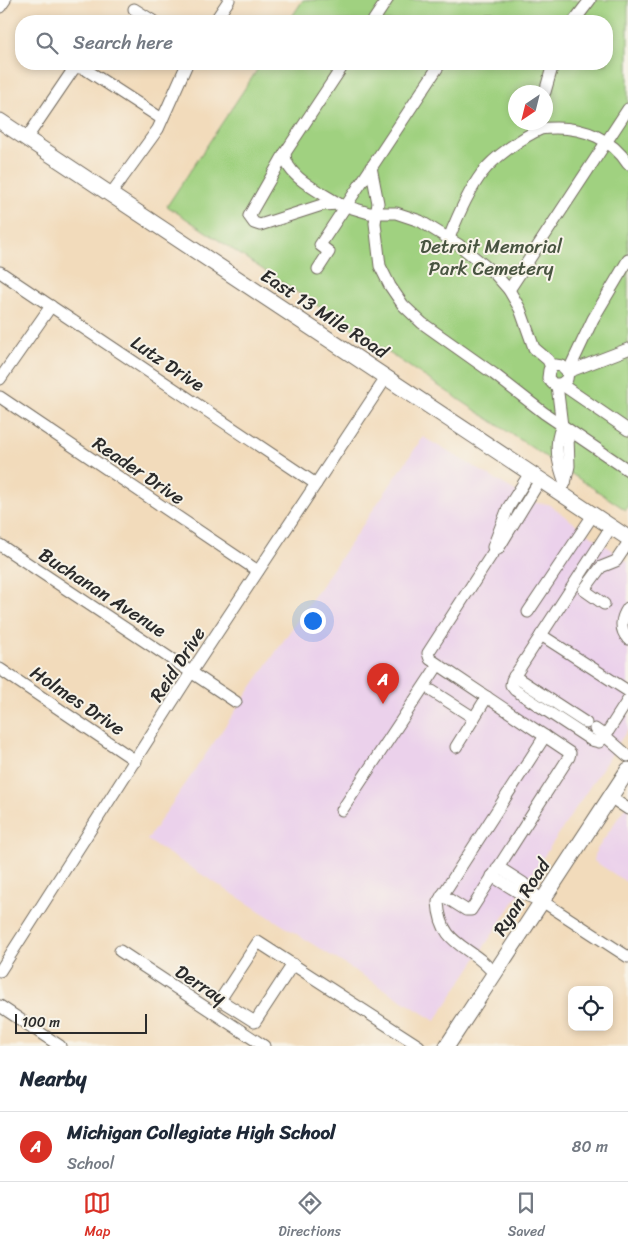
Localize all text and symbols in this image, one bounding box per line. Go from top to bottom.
search box [15,15,613,70]
text: Search here [73,26,173,59]
icon: search [33,29,61,57]
north arrow [508,85,553,130]
park label: Detroit Memorial Park Cemetery [420,230,563,285]
street label: East 13 Mile Road [254,260,396,368]
street label: Lutz Drive [124,326,212,400]
street label: Reader Drive [86,427,192,514]
street label: Buchanan Avenue [32,539,173,646]
your location [300,608,326,634]
street label: Reid Drive [141,620,214,709]
street label: Holmes Drive [23,656,132,745]
pin: A [367,663,399,704]
street label: Ryan Road [484,850,560,943]
street label: Derray [168,955,233,1014]
map controls [568,986,613,1031]
button: locate [568,986,613,1031]
text: 100 m [22,1010,60,1035]
scale bar [15,1011,148,1034]
text: Nearby [20,1060,86,1098]
text: Michigan Collegiate High School [67,1116,336,1149]
text: A [31,1132,41,1161]
text: 80 m [572,1132,608,1161]
text: School [67,1149,114,1178]
tab: Map [83,1189,111,1244]
tab: Directions [278,1189,341,1244]
tab: Saved [508,1189,545,1244]

